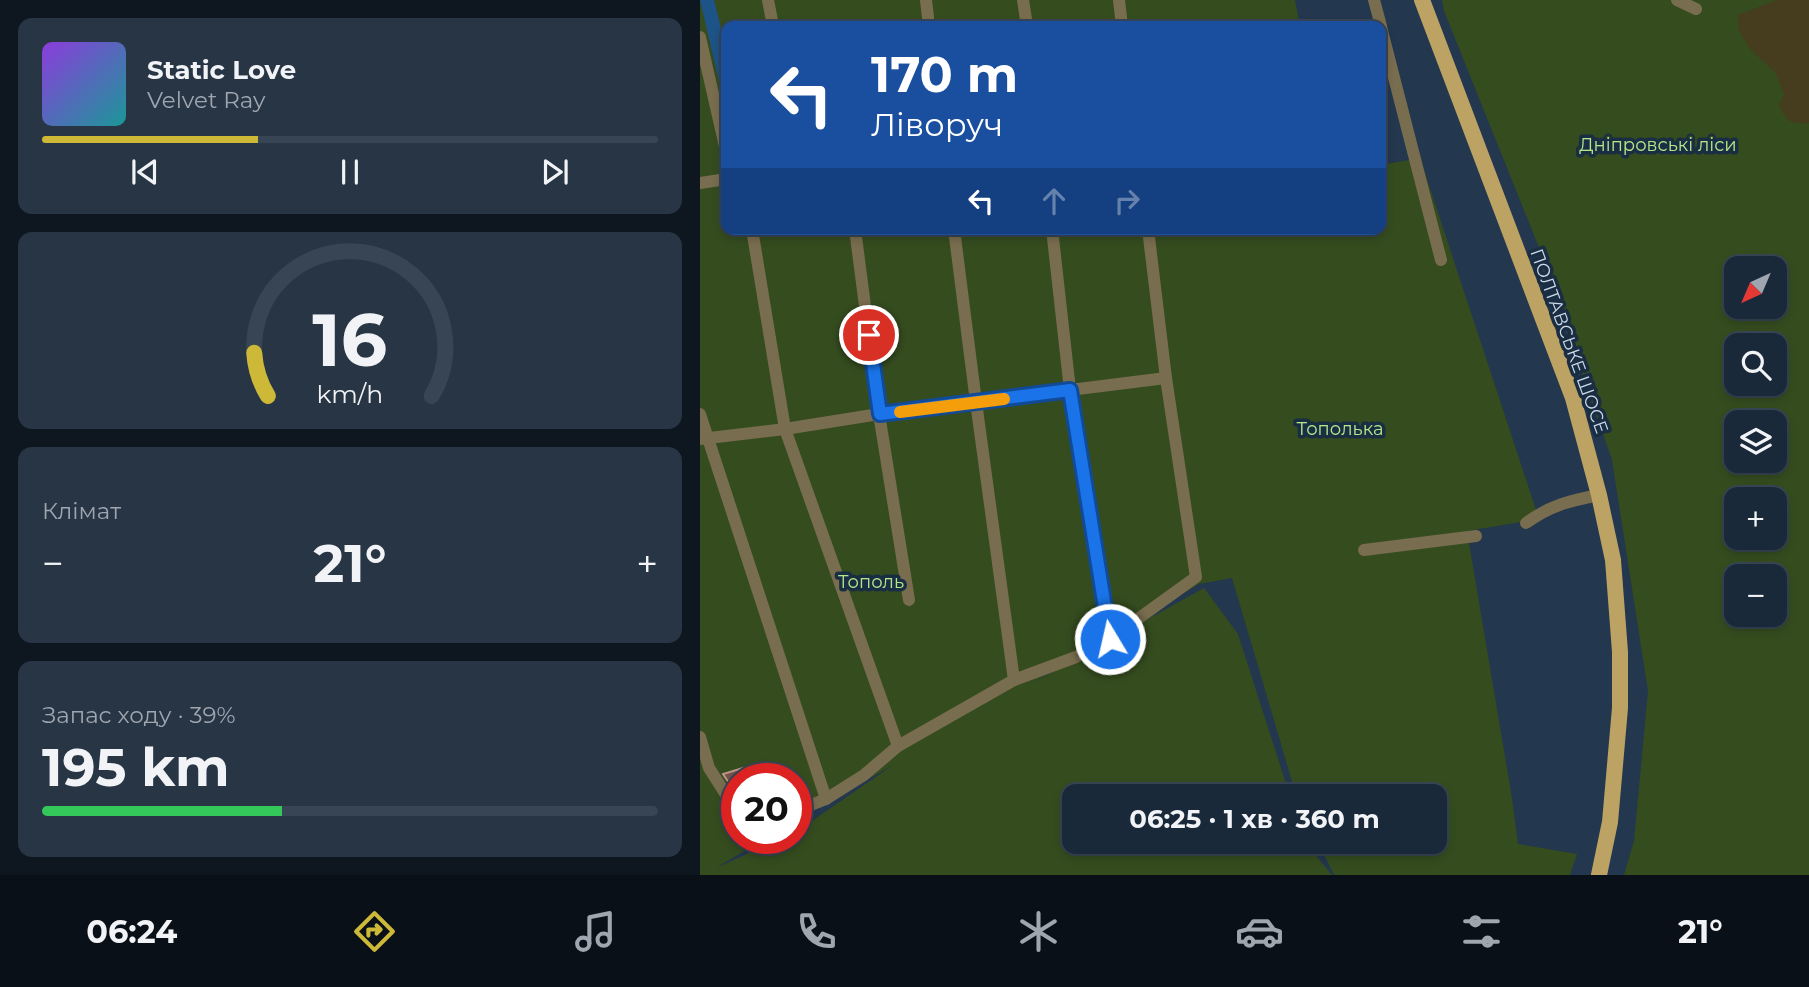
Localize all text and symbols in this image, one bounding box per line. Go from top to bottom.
text: 170 m [871,45,1018,104]
icon: left [756,49,847,140]
text: Static Love [147,54,296,86]
text: Velvet Ray [147,86,265,114]
text: Ліворуч [871,105,1003,144]
park label: Дніпровські ліси [1579,134,1737,156]
icon: previous [126,153,164,191]
icon: pause [331,153,369,191]
icon: next [536,153,574,191]
icon: left [962,182,1000,220]
icon: ahead [1035,182,1073,220]
icon: right [1108,182,1146,220]
street label: ПОЛТАВСЬКЕ ШОСЕ [1525,246,1613,437]
north arrow [1724,256,1787,318]
map controls [1724,256,1787,627]
text: 16 [313,297,387,385]
pin [839,305,899,365]
icon: arrive [850,316,888,354]
button: search [1724,333,1787,396]
text: km/h [317,379,383,409]
button: layers [1724,410,1787,473]
park label: Тополька [1297,418,1383,440]
button: + [1724,487,1787,550]
text: Клімат [42,497,121,525]
text: 21° [314,532,386,595]
text: − [42,540,64,587]
text: + [636,540,658,587]
button: − [1724,564,1787,627]
park label: Тополь [838,571,904,593]
position arrow [1073,602,1147,676]
text: Запас ходу · 39% [42,701,236,729]
text: 195 km [42,736,230,799]
speed limit sign: 20 [721,763,812,854]
text: 06:25 · 1 хв · 360 m [1129,803,1380,835]
icon: directions [350,907,399,956]
icon: music [571,907,620,956]
icon: phone [792,907,841,956]
icon: climate [1014,907,1063,956]
icon: car [1235,907,1284,956]
icon: filters [1457,907,1506,956]
text: 06:24 [86,912,177,951]
text: 21° [1678,912,1723,951]

